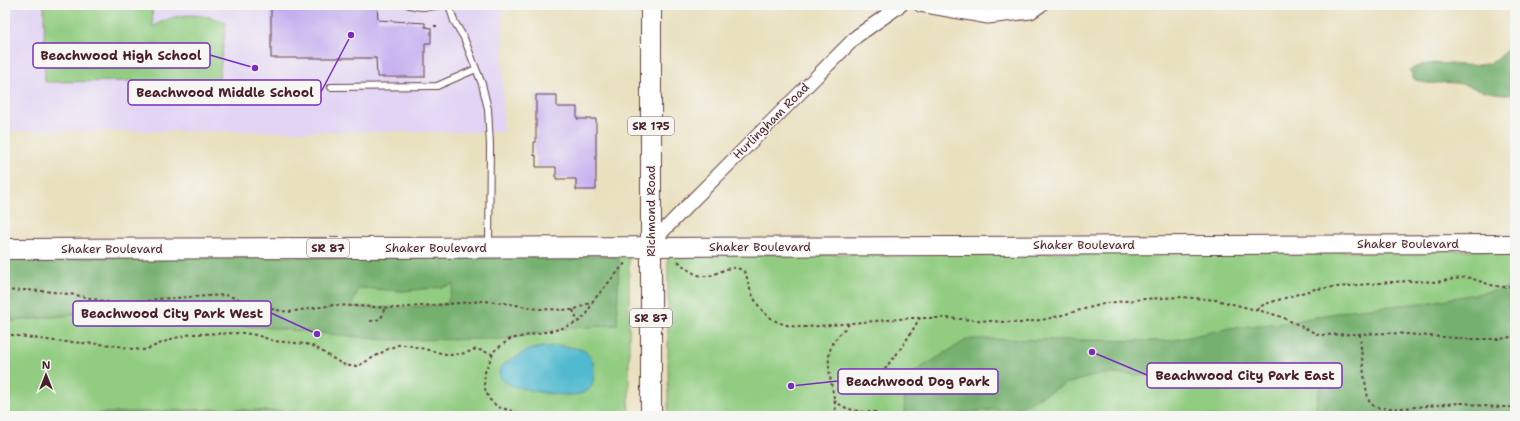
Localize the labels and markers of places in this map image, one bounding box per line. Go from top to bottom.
callout: Beachwood High School [33,43,210,68]
callout: Beachwood Middle School [128,80,321,105]
callout: Beachwood City Park West [73,301,271,326]
callout: Beachwood City Park East [1147,363,1342,388]
callout: Beachwood Dog Park [838,369,998,394]

